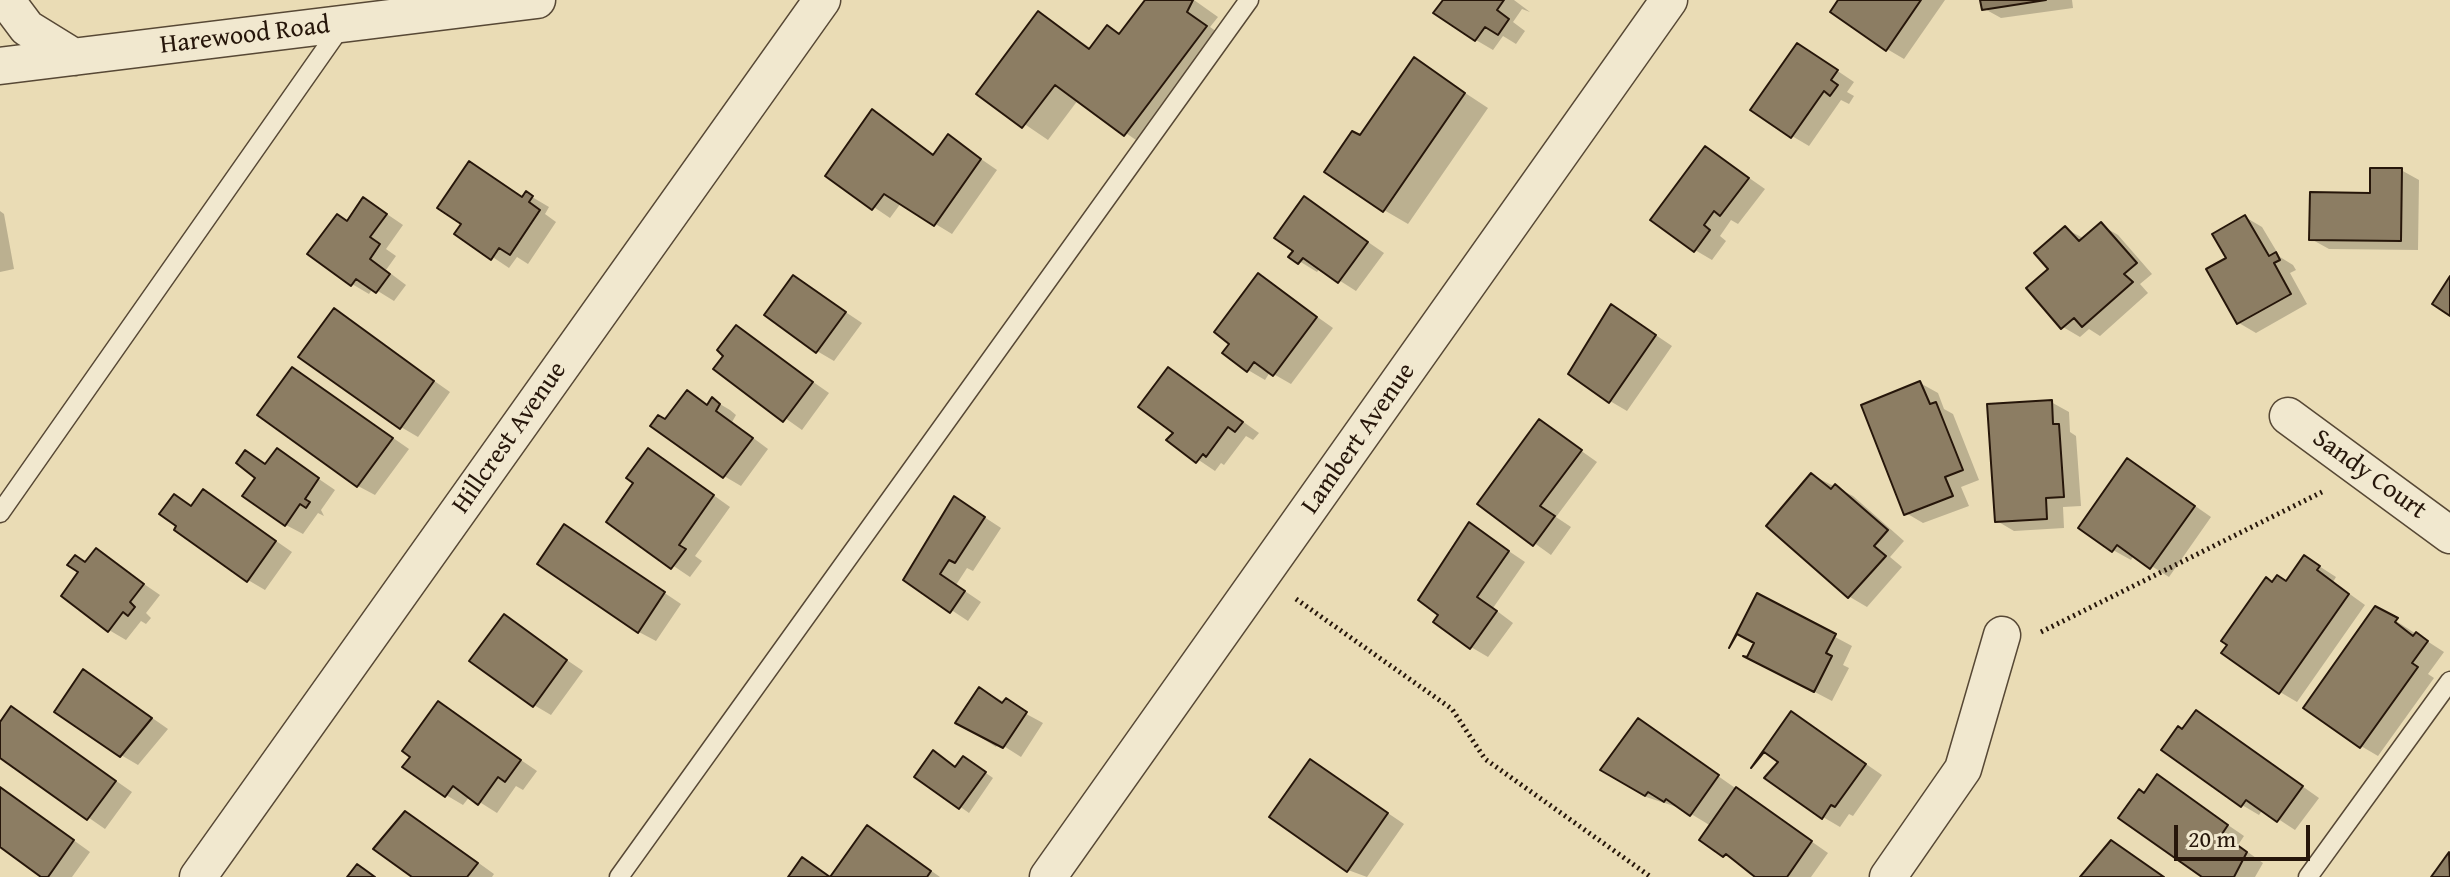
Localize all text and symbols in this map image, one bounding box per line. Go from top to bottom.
street label: Harewood Road [158,10,332,62]
street label: Hillcrest Avenue [446,356,574,520]
street label: Lambert Avenue [1295,357,1423,521]
street label: Sandy Court [2306,423,2432,527]
scale bar [2178,809,2314,859]
text: 20 m [2188,821,2236,856]

